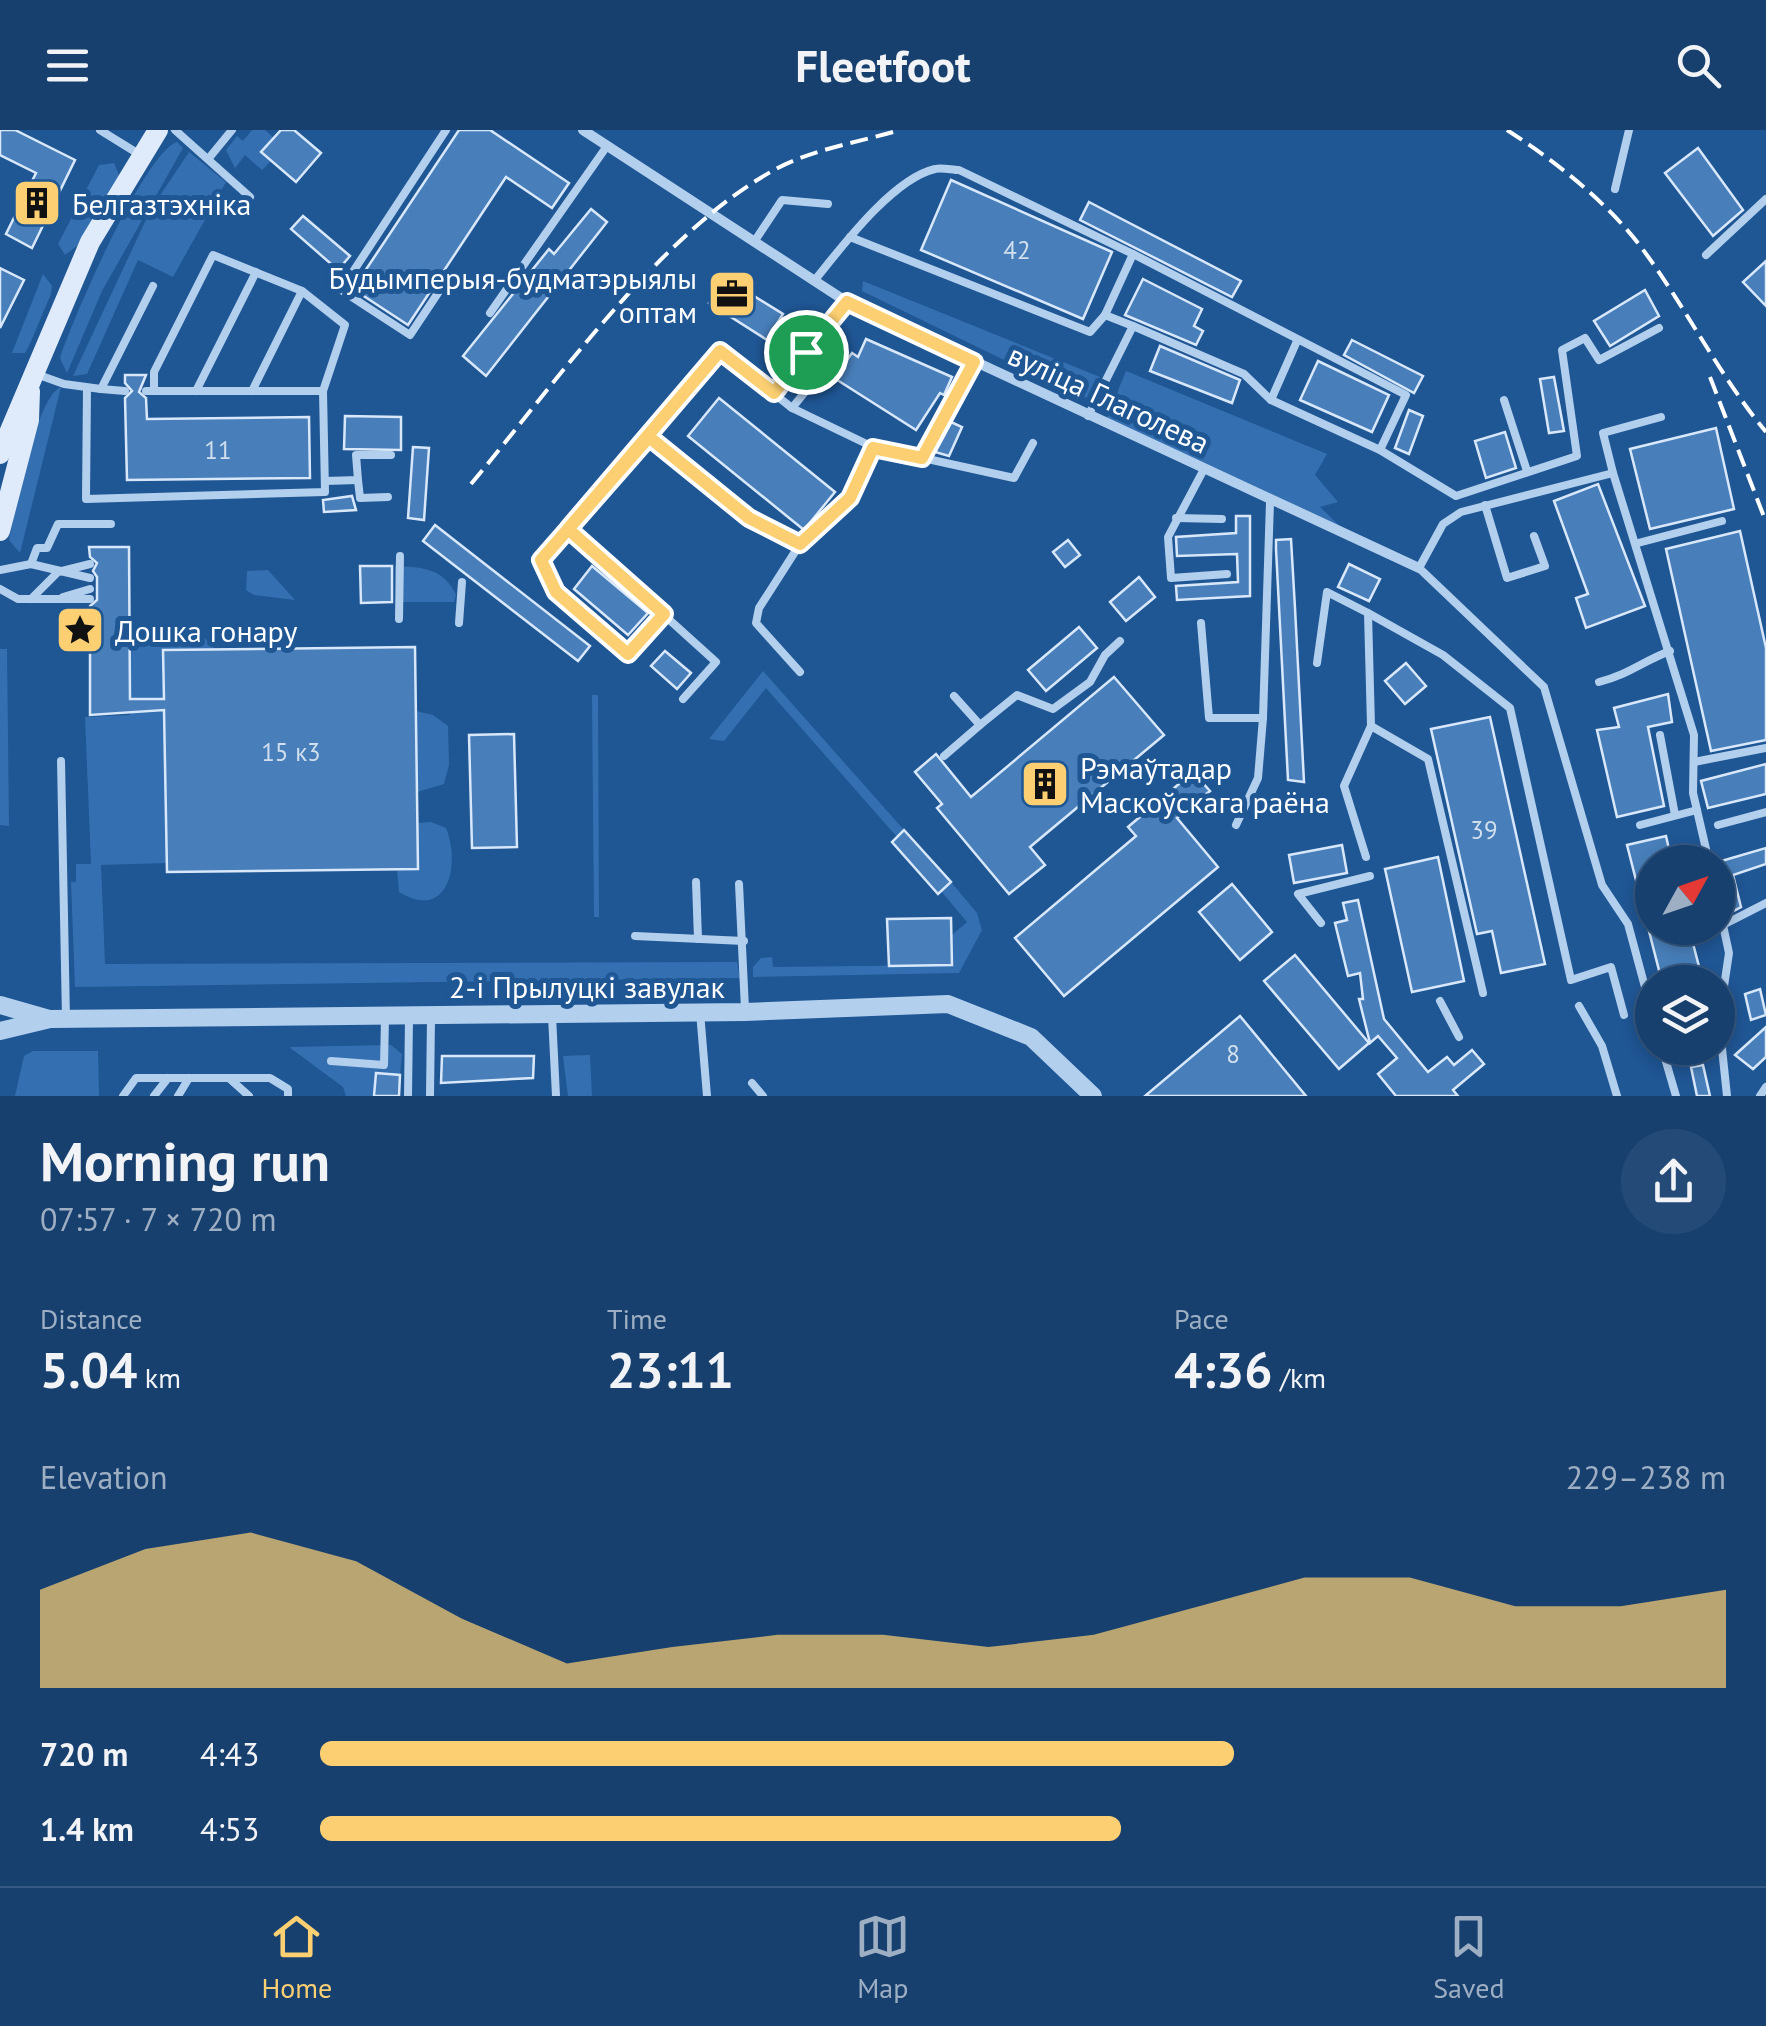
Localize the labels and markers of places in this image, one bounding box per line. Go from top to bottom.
building icon: Белгазтэхніка [11,177,63,229]
place label: Белгазтэхніка [72,184,252,223]
place label: Будымперыя-будматэрыялы оптам [328,258,697,331]
office icon: Будымперыя-будматэрыялы оптам [706,268,758,320]
pin [764,310,849,395]
place icon: Дошка гонару [54,604,106,656]
place label: Дошка гонару [115,611,297,650]
place label: Рэмаўтадар Маскоўскага раёна [1080,748,1330,821]
building icon: Рэмаўтадар Маскоўскага раёна [1019,758,1071,810]

